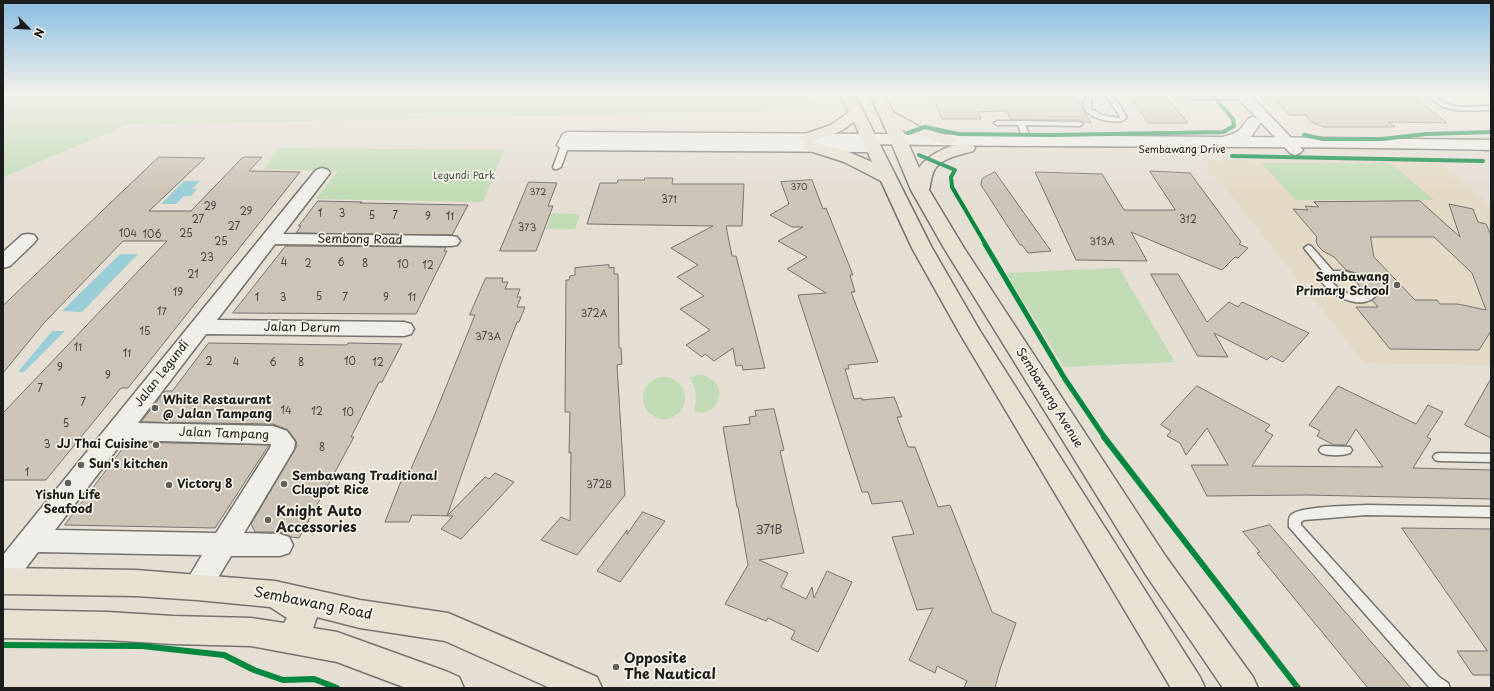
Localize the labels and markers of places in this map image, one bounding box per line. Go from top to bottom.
place label: Sembawang Primary School [1296,271,1389,299]
marker: Sembawang Primary School [1392,280,1402,290]
place label: White Restaurant @ Jalan Tampang [163,394,272,422]
marker: White Restaurant @ Jalan Tampang [150,403,160,413]
place label: JJ Thai Cuisine [57,438,148,452]
marker: JJ Thai Cuisine [151,440,161,450]
place label: Sun's kitchen [89,458,168,472]
marker: Sun's kitchen [76,460,86,470]
place label: Sembawang Traditional Claypot Rice [292,470,437,498]
marker: Yishun Life Seafood [63,478,73,488]
place label: Victory 8 [177,478,233,492]
marker: Sembawang Traditional Claypot Rice [279,479,289,489]
marker: Victory 8 [164,480,174,490]
place label: Yishun Life Seafood [35,489,101,517]
place label: Knight Auto Accessories [276,504,362,536]
marker: Knight Auto Accessories [263,515,273,525]
place label: Opposite The Nautical [624,651,716,684]
marker: Opposite The Nautical [611,662,621,672]

